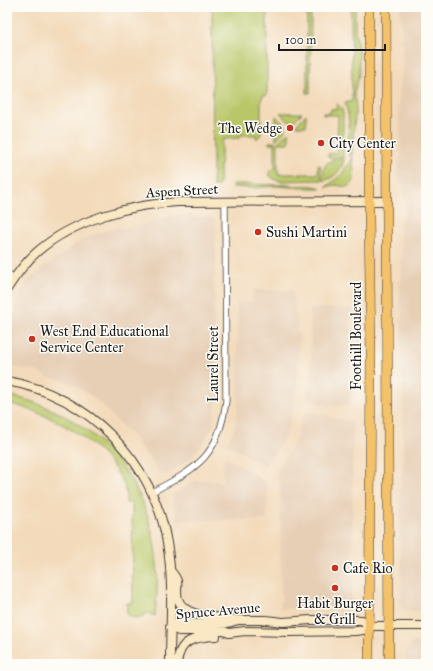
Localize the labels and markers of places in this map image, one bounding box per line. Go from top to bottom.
place label: The Wedge [218,120,282,137]
marker: The Wedge [285,123,295,133]
place label: City Center [329,135,397,152]
marker: City Center [316,138,326,148]
place label: Sushi Martini [266,224,347,241]
marker: Sushi Martini [253,227,263,237]
place label: West End Educational Service Center [40,323,169,356]
marker: West End Educational Service Center [27,334,37,344]
place label: Cafe Rio [343,560,393,577]
marker: Cafe Rio [330,563,340,573]
marker: Habit Burger & Grill [330,583,340,593]
place label: Habit Burger & Grill [297,595,374,628]

